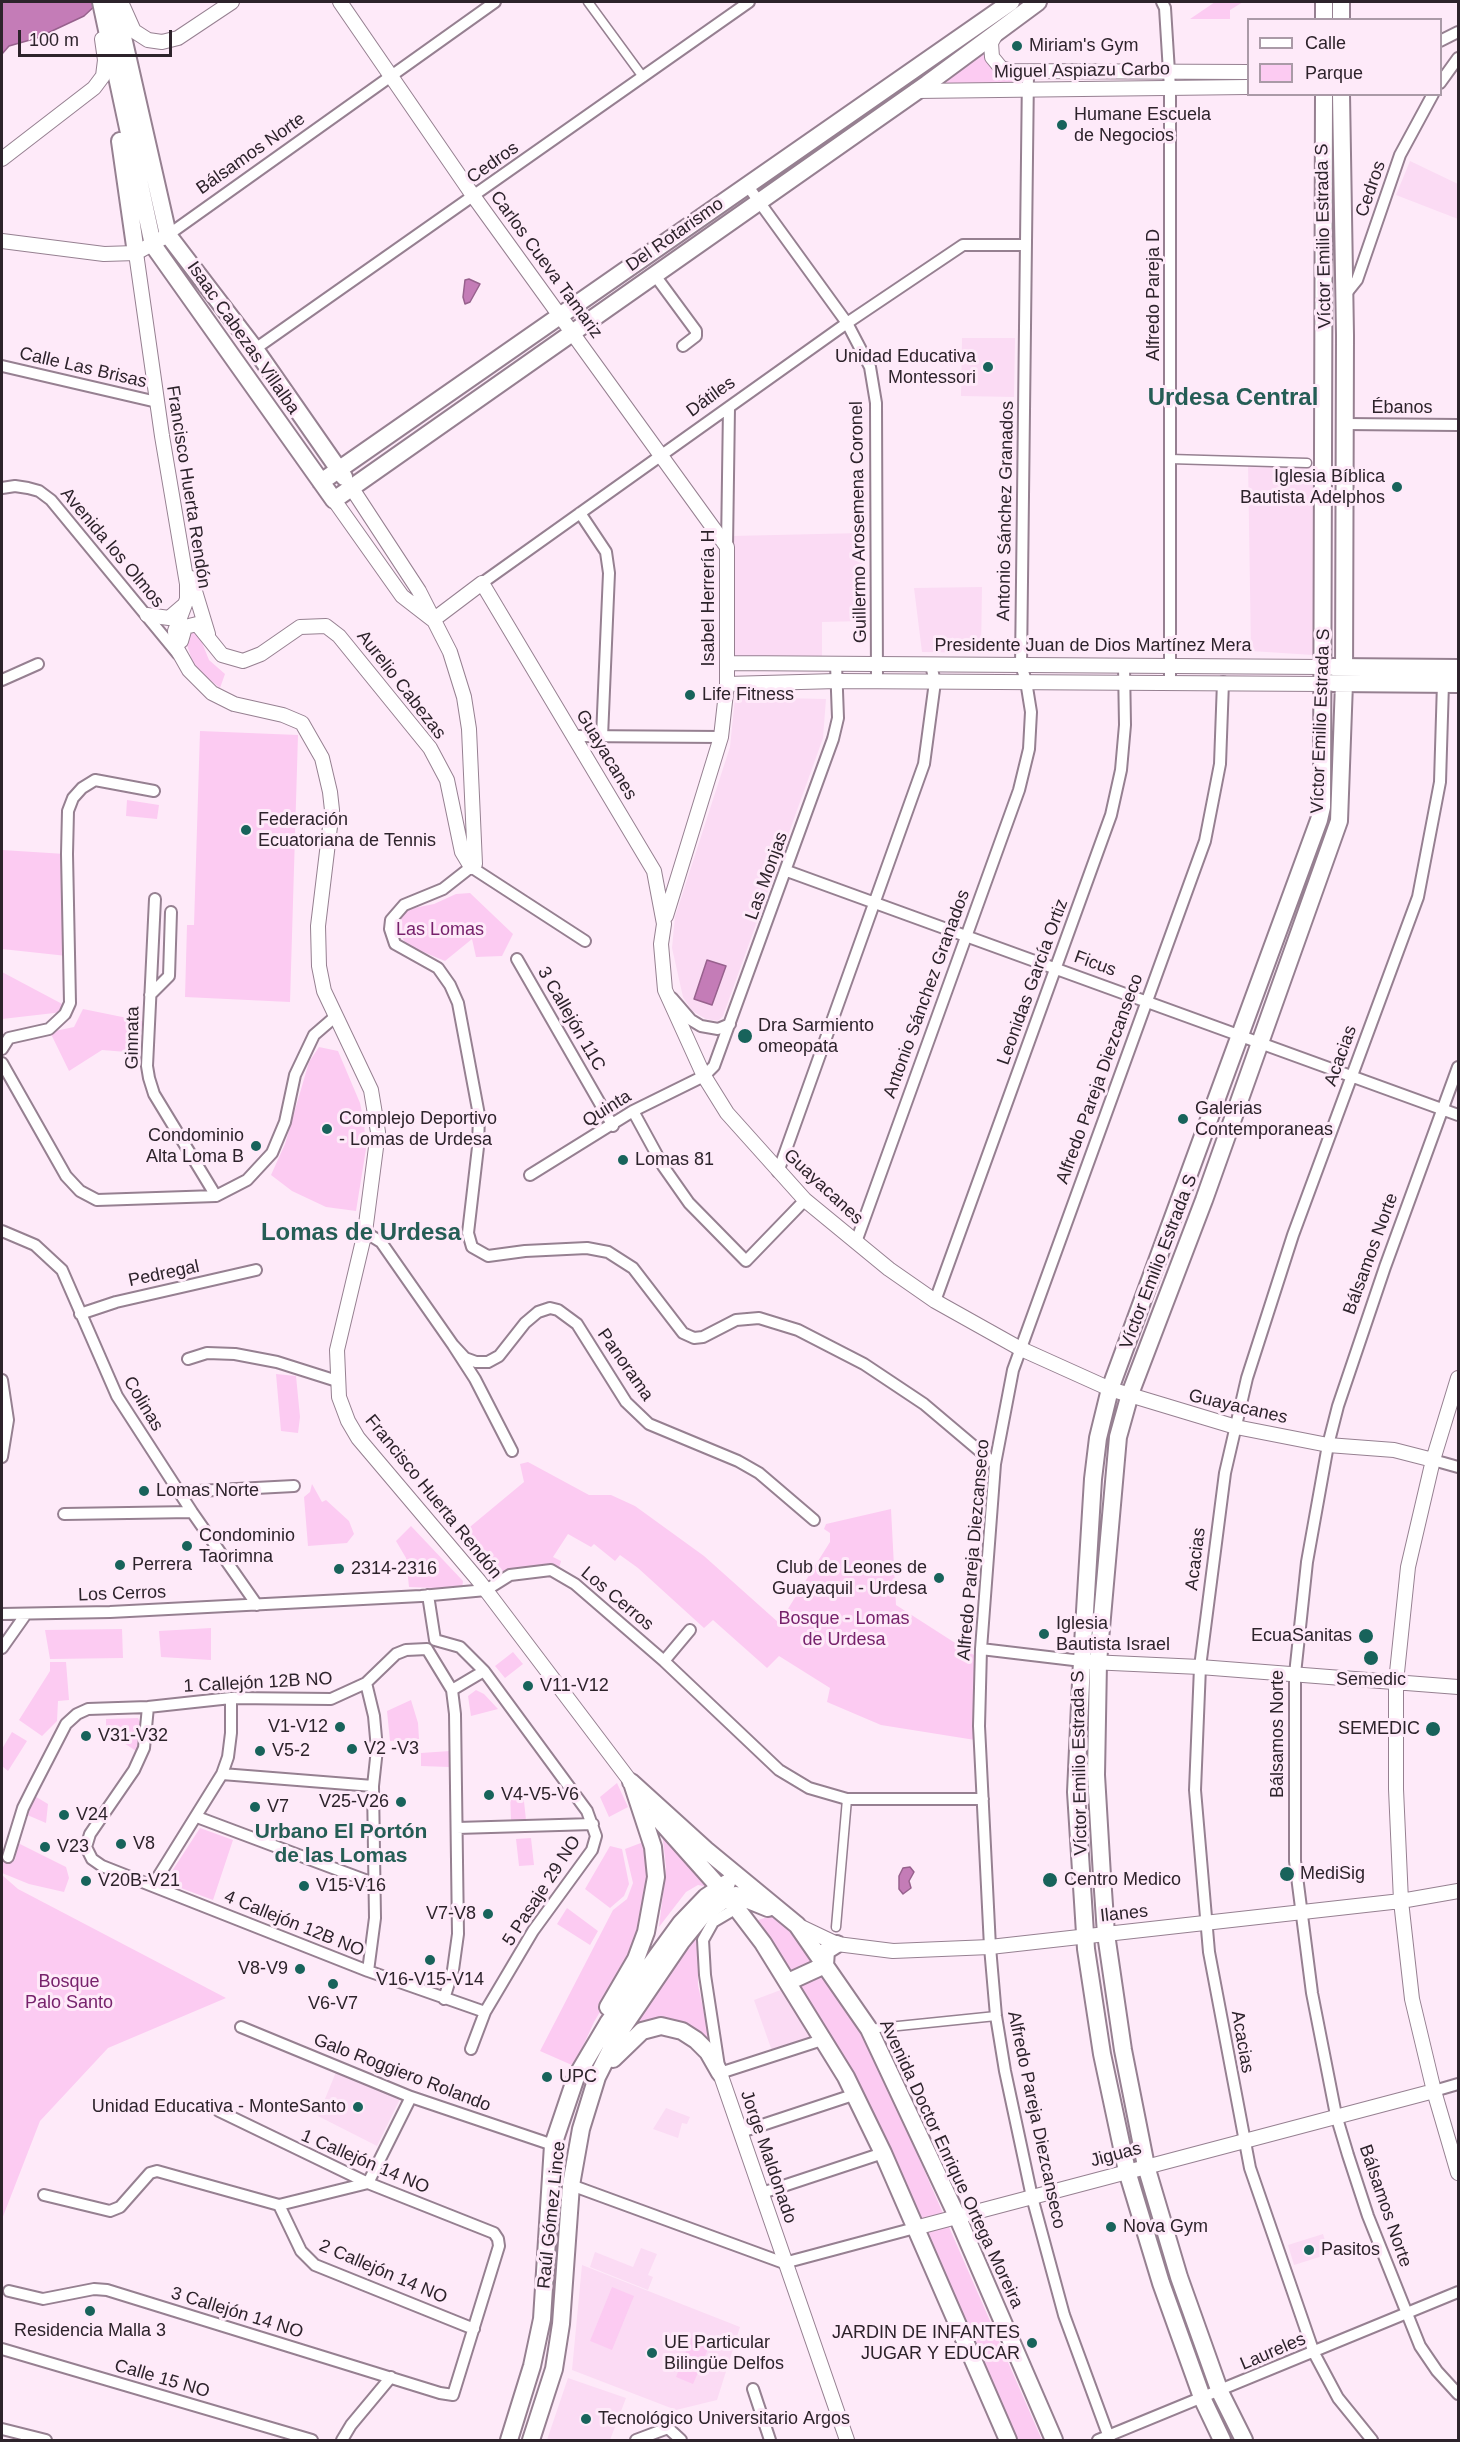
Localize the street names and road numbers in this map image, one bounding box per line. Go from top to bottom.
street label: Miguel Aspiazu Carbo [994,59,1170,83]
street label: Bálsamos Norte [192,108,310,200]
street label: Cedros [463,138,523,188]
street label: Víctor Emilio Estrada S [1312,143,1336,329]
street label: Cedros [1351,158,1391,220]
street label: Carlos Cueva Tamariz [485,187,607,343]
street label: Del Rotarismo [622,193,728,277]
street label: Alfredo Pareja D [1143,229,1165,361]
street label: Isaac Cabezas Villalba [182,257,304,419]
street label: Calle Las Brisas [17,343,149,393]
street label: Dátiles [682,372,740,422]
street label: Francisco Huerta Rendón [161,384,215,590]
street label: Ébanos [1371,397,1433,419]
street label: Guillermo Arosemena Coronel [846,401,872,643]
street label: Antonio Sánchez Granados [993,401,1019,621]
street label: Avenida los Olmos [56,484,168,612]
street label: Isabel Herrería H [698,529,720,667]
street label: Aurelio Cabezas [352,626,450,744]
street label: Víctor Emilio Estrada S [1307,628,1335,814]
street label: Presidente Juan de Dios Martínez Mera [934,635,1252,657]
street label: Guayacanes [571,706,641,804]
street label: Las Monjas [741,829,793,923]
street label: Antonio Sánchez Granados [879,887,975,1101]
street label: Leonidas García Ortiz [993,896,1073,1068]
street label: Ficus [1071,946,1119,982]
street label: 3 Callejón 11C [532,963,610,1075]
street label: Alfredo Pareja Diezcanseco [1052,971,1148,1187]
street label: Ginnata [122,1006,144,1070]
street label: Acacias [1320,1023,1362,1089]
street label: Quinta [579,1086,635,1132]
street label: Guayacanes [779,1145,867,1229]
street label: Víctor Emilio Estrada S [1116,1172,1202,1352]
street label: Bálsamos Norte [1339,1190,1403,1318]
street label: Pedregal [127,1256,201,1292]
street label: Panorama [592,1325,658,1405]
street label: Colinas [118,1373,168,1435]
street label: Guayacanes [1186,1385,1290,1429]
street label: Francisco Huerta Rendón [360,1411,506,1583]
street label: Alfredo Pareja Diezcanseco [954,1438,994,1662]
street label: Acacias [1181,1526,1211,1592]
street label: Los Cerros [576,1562,658,1636]
street label: Los Cerros [78,1582,166,1606]
street label: 1 Callejón 12B NO [183,1668,333,1698]
street label: Víctor Emilio Estrada S [1068,1670,1092,1856]
street label: Bálsamos Norte [1267,1670,1289,1798]
street label: 5 Pasaje 29 NO [498,1832,586,1950]
street label: 4 Callejón 12B NO [221,1886,367,1962]
street label: Ilanes [1099,1901,1149,1927]
street label: Alfredo Pareja Diezcanseco [1002,2009,1070,2231]
street label: Acacias [1226,2009,1258,2075]
street label: Avenida Doctor Enrique Ortega Moreira [874,2016,1028,2312]
street label: Galo Roggiero Rolando [310,2029,494,2117]
street label: Jorge Maldonado [735,2088,801,2226]
street label: 1 Callejón 14 NO [298,2125,432,2199]
street label: Jiguas [1088,2138,1144,2172]
street label: Raúl Gómez Lince [534,2140,570,2290]
street label: Bálsamos Norte [1354,2142,1416,2270]
street label: 2 Callejón 14 NO [316,2235,450,2309]
street label: 3 Callejón 14 NO [168,2283,306,2343]
street label: Laureles [1237,2329,1309,2375]
street label: Calle 15 NO [112,2355,212,2403]

